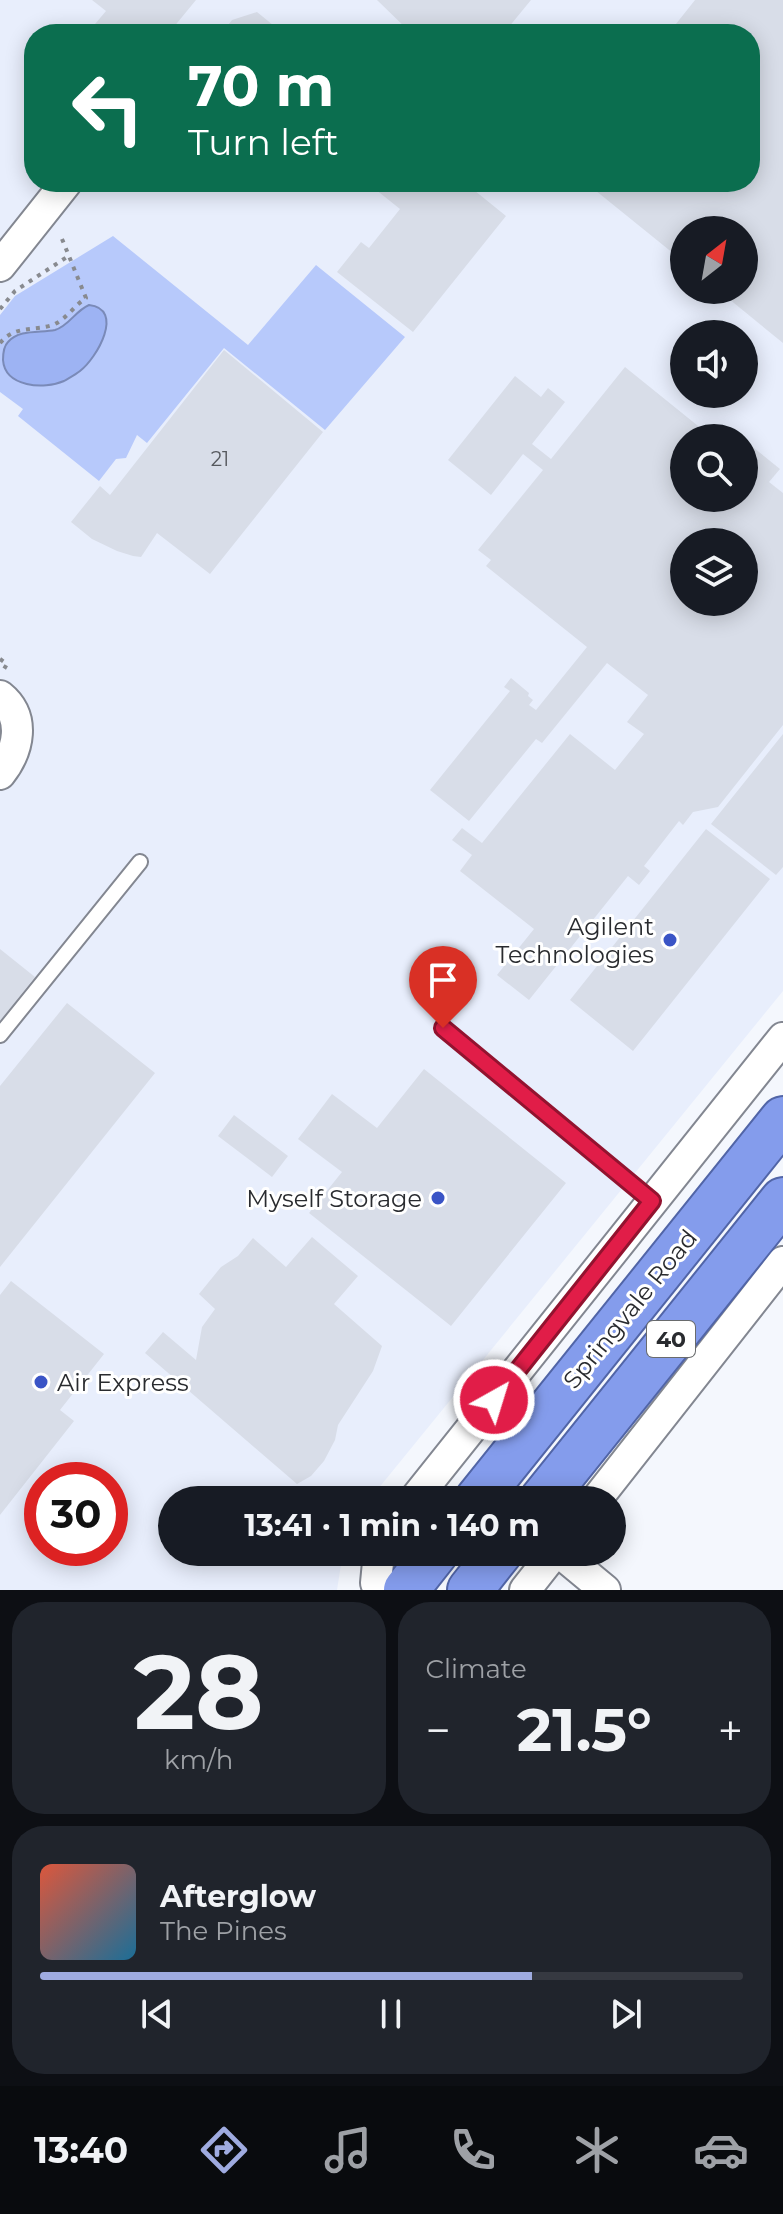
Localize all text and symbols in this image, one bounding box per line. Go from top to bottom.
text: 70 m [188,52,334,120]
icon: left [56,56,160,160]
text: Turn left [188,120,339,164]
north arrow [670,216,758,304]
map controls [670,216,758,616]
button: sound [670,320,758,408]
button: search [670,424,758,512]
house number: 21 [211,447,229,471]
button: layers [670,528,758,616]
place label: Agilent Technologies [496,912,654,969]
marker: Agilent Technologies [661,931,679,949]
pin [409,946,477,1028]
icon: arrive [421,958,465,1002]
place label: Myself Storage [246,1184,422,1213]
marker: Myself Storage [429,1189,447,1207]
street label: Springvale Road [557,1224,703,1394]
road number: 40 [647,1321,695,1357]
position arrow [452,1358,536,1442]
place label: Air Express [57,1368,189,1397]
marker: Air Express [32,1373,50,1391]
speed limit sign: 30 [24,1462,128,1566]
text: 13:41 · 1 min · 140 m [244,1507,540,1544]
text: 28 [134,1628,264,1755]
text: Climate [426,1653,527,1685]
text: 21.5° [517,1693,652,1766]
text: − [426,1703,451,1757]
text: + [718,1703,743,1757]
text: km/h [164,1744,233,1776]
text: Afterglow [160,1878,316,1915]
text: The Pines [160,1915,287,1947]
icon: previous [135,1992,179,2036]
icon: pause [369,1992,413,2036]
icon: next [604,1992,648,2036]
icon: directions [196,2122,252,2178]
icon: music [320,2122,376,2178]
icon: phone [445,2122,501,2178]
icon: climate [569,2122,625,2178]
icon: car [693,2122,749,2178]
text: 13:40 [34,2128,128,2172]

